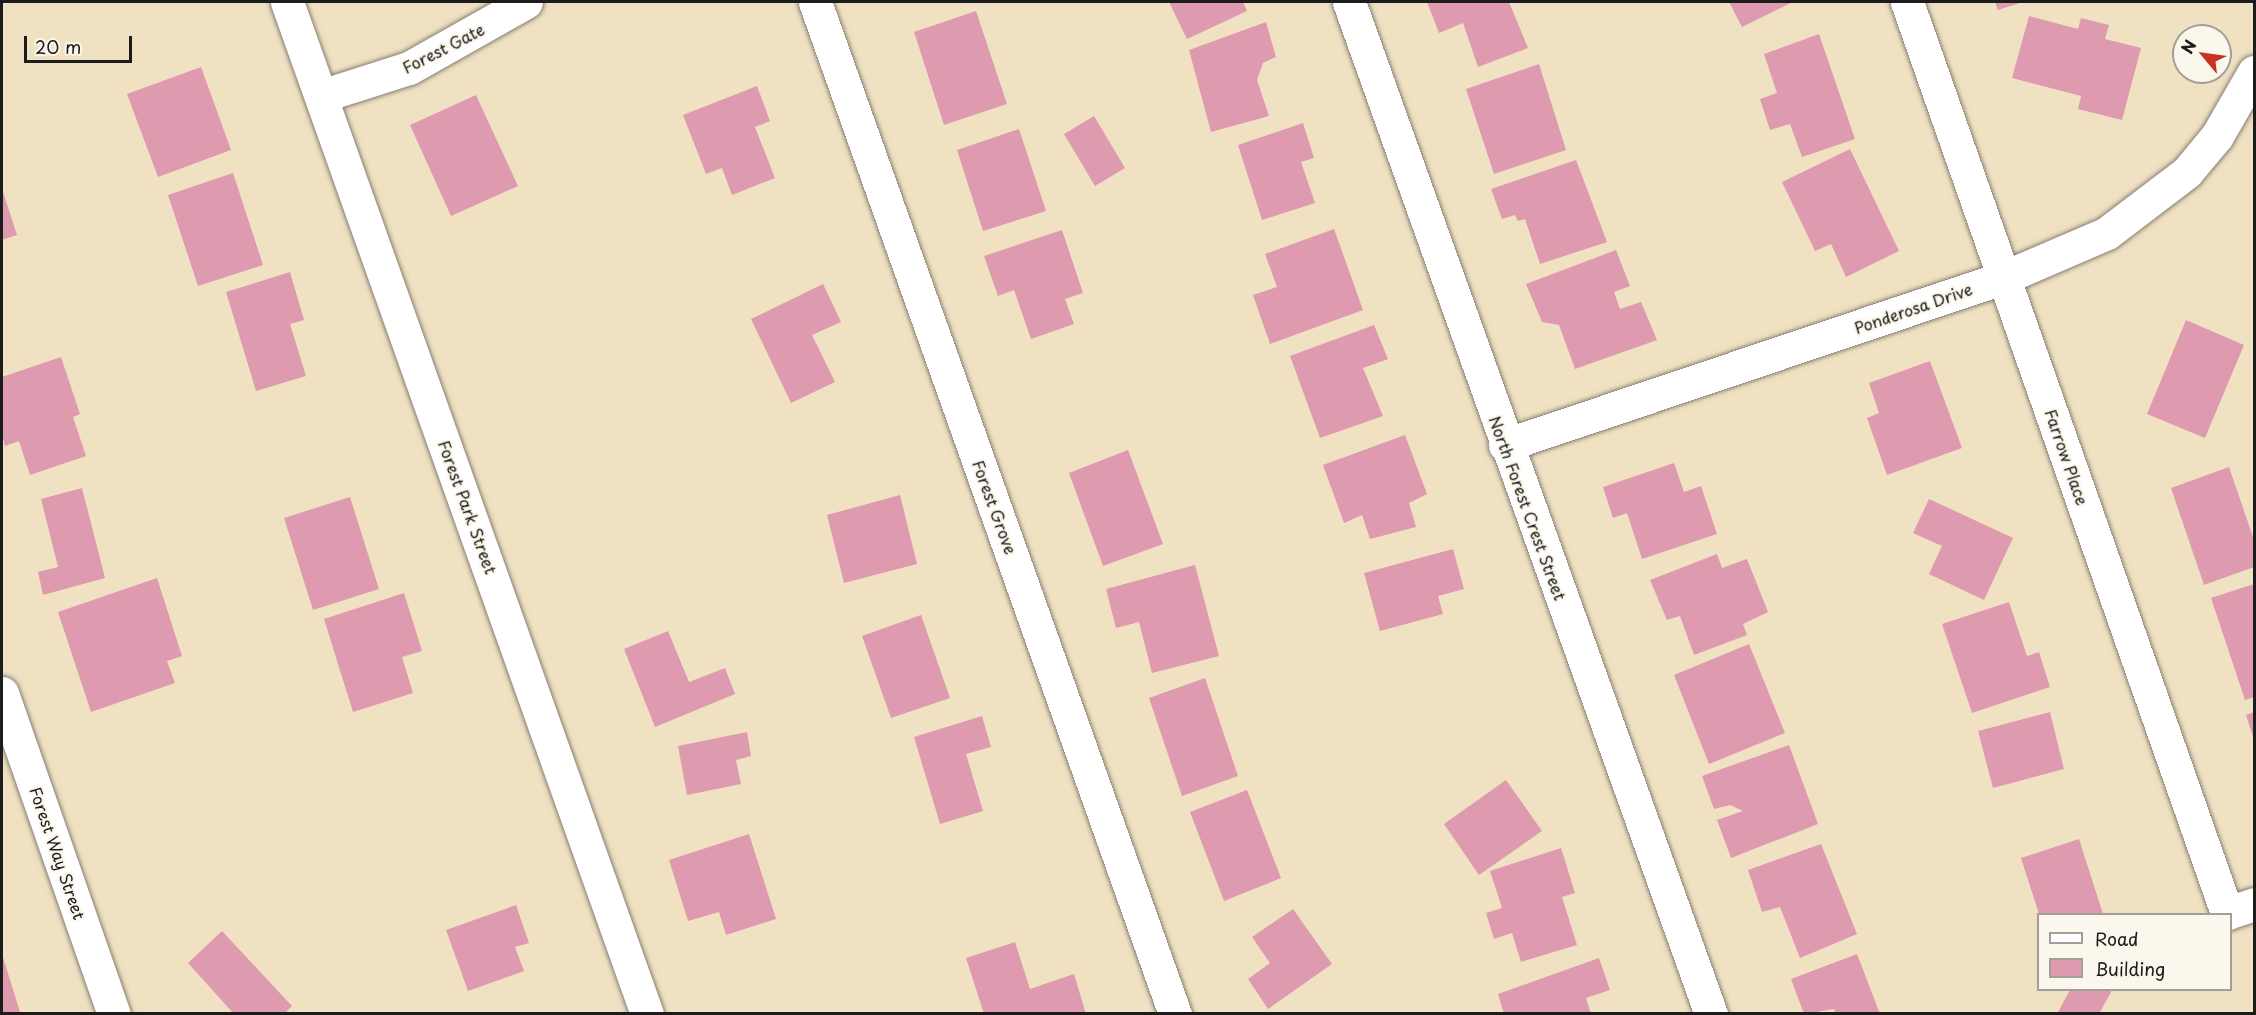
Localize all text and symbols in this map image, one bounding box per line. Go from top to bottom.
street label: Forest Gate [398,19,488,77]
scale bar [27,24,135,62]
north arrow [2172,24,2232,84]
text: 20 m [35,33,81,60]
text: N [2174,35,2202,58]
street label: Ponderosa Drive [1851,279,1975,337]
street label: Farrow Place [2042,406,2092,508]
street label: North Forest Crest Street [1485,412,1571,604]
street label: Forest Park Street [435,437,501,577]
street label: Forest Grove [969,457,1021,557]
street label: Forest Way Street [26,784,90,922]
legend [2037,913,2232,991]
text: Road [2095,925,2139,952]
text: Building [2095,955,2165,982]

